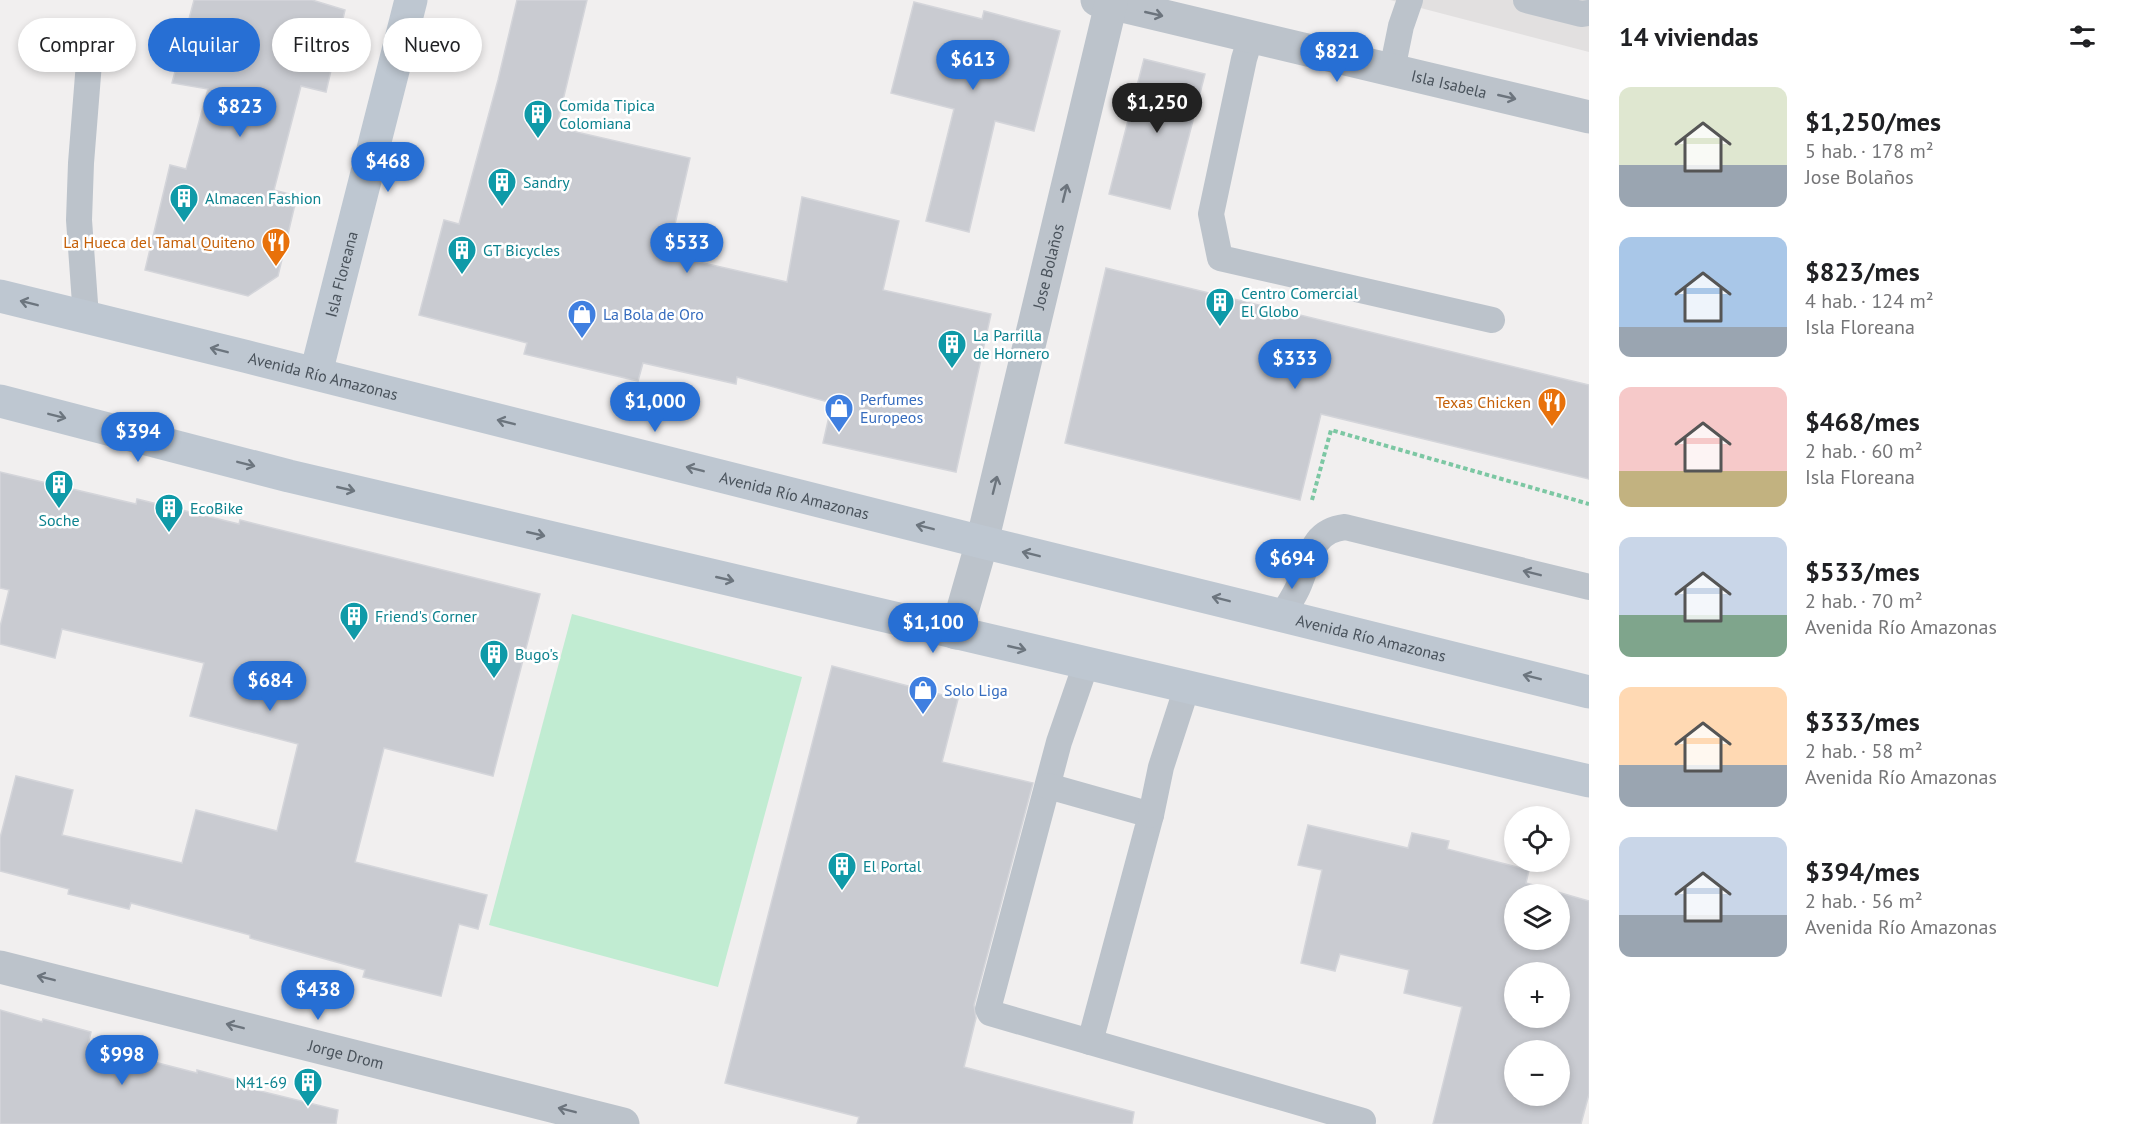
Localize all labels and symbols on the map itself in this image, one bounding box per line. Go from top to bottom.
one-way arrow [1144,8,1163,20]
pin: $821 [1301,32,1373,83]
pin: $613 [937,40,1009,91]
street label: Isla Isabela [1409,65,1489,102]
pin: $1,250 [1108,83,1206,134]
pin: $823 [204,87,276,138]
one-way arrow [1497,92,1516,104]
place label: Comida Tipica Colomiana [559,95,655,133]
building icon: Comida Tipica Colomiana [522,98,554,140]
pin: $468 [352,142,424,193]
building icon: Sandry [486,166,518,208]
place label: Sandry [523,172,570,192]
building icon: Almacen Fashion [168,182,200,224]
one-way arrow [1060,184,1072,203]
place label: Almacen Fashion [205,188,321,208]
street label: Jose Bolaños [1028,222,1068,312]
pin: $533 [651,223,723,274]
restaurant icon: La Hueca del Tamal Quiteno [260,226,292,268]
street label: Isla Floreana [321,229,362,319]
place label: La Hueca del Tamal Quiteno [63,232,255,252]
building icon: GT Bicycles [446,234,478,276]
place label: GT Bicycles [483,240,560,260]
place label: Centro Comercial El Globo [1241,283,1358,321]
building icon: Centro Comercial El Globo [1204,286,1236,328]
one-way arrow [20,297,39,309]
shop icon: La Bola de Oro [566,298,598,340]
place label: La Bola de Oro [603,304,704,324]
place label: La Parrilla de Hornero [973,325,1050,363]
building icon: La Parrilla de Hornero [936,328,968,370]
pin: $333 [1259,339,1331,390]
one-way arrow [210,343,229,355]
street label: Avenida Río Amazonas [246,347,400,404]
pin: $1,000 [606,382,704,433]
restaurant icon: Texas Chicken [1536,386,1568,428]
place label: Perfumes Europeos [860,389,924,427]
shop icon: Perfumes Europeos [823,392,855,434]
place label: Texas Chicken [1435,392,1531,412]
one-way arrow [47,411,66,422]
pin: $394 [102,412,174,463]
one-way arrow [497,415,516,427]
one-way arrow [236,459,255,471]
one-way arrow [686,463,705,475]
street label: Avenida Río Amazonas [717,467,872,524]
building icon: Soche [43,468,75,510]
one-way arrow [990,475,1002,494]
one-way arrow [336,484,355,495]
building icon: EcoBike [153,492,185,534]
place label: EcoBike [190,498,243,518]
place label: Soche [38,510,80,530]
one-way arrow [916,521,935,533]
one-way arrow [526,528,545,540]
pin: $694 [1256,539,1328,590]
one-way arrow [1022,547,1041,559]
one-way arrow [1523,567,1542,579]
one-way arrow [716,573,735,585]
one-way arrow [1212,593,1231,605]
building icon: Friend's Corner [338,600,370,642]
pin: $1,100 [884,603,982,654]
place label: Friend's Corner [375,606,477,626]
street label: Avenida Río Amazonas [1294,610,1448,666]
building icon: Bugo's [478,638,510,680]
one-way arrow [1008,642,1027,654]
place label: Bugo's [515,644,559,664]
pin: $684 [234,661,306,712]
one-way arrow [1523,671,1542,683]
shop icon: Solo Liga [907,674,939,716]
place label: Solo Liga [944,680,1008,700]
building icon: El Portal [826,850,858,892]
place label: El Portal [863,856,922,876]
pin: $438 [282,970,354,1021]
one-way arrow [37,972,56,984]
one-way arrow [226,1020,245,1031]
pin: $998 [86,1035,158,1086]
street label: Jorge Drom [305,1035,386,1073]
building icon: N41-69 [292,1066,324,1108]
place label: N41-69 [236,1072,287,1092]
one-way arrow [557,1103,576,1115]

